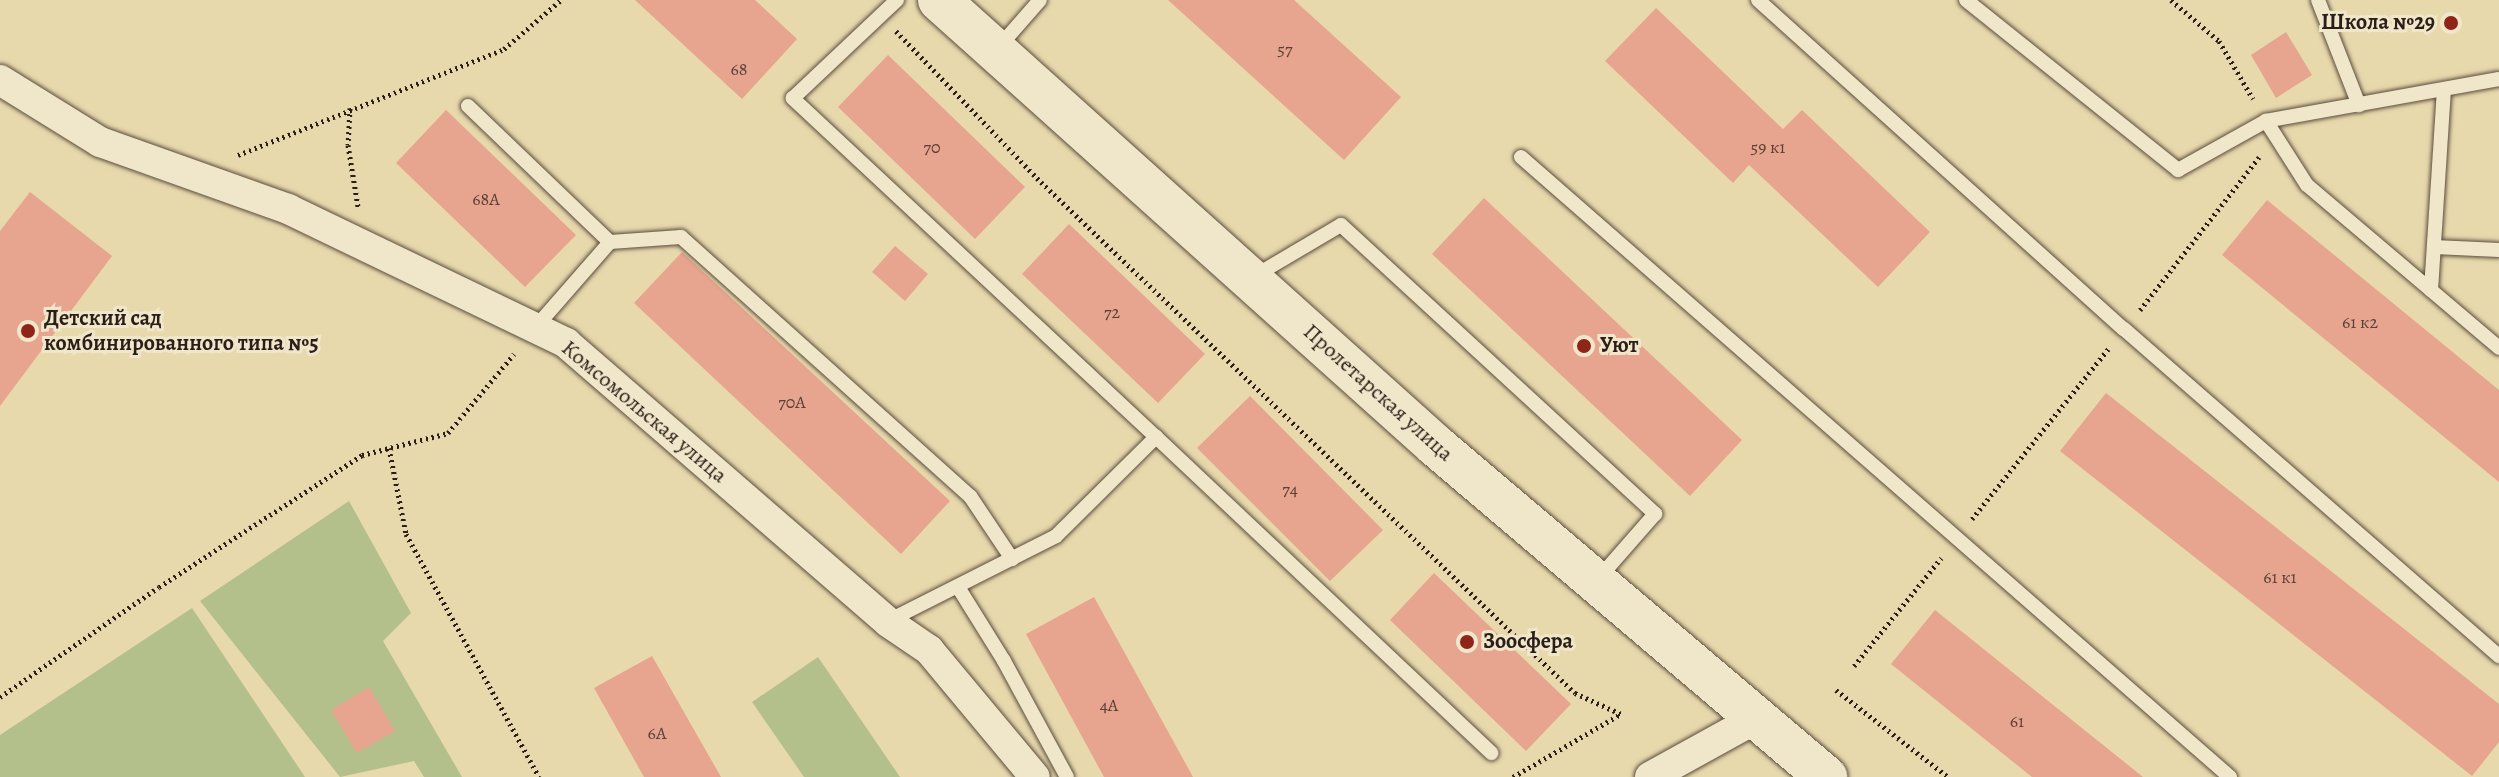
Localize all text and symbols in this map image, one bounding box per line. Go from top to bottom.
place label: Школа №29 [2321,10,2435,36]
marker: Школа №29 [2442,14,2460,32]
house number: 57 [1277,38,1293,60]
house number: 68 [730,58,748,80]
house number: 70 [923,136,941,158]
house number: 59 к1 [1751,136,1785,158]
house number: 68А [472,188,500,210]
house number: 72 [1104,301,1120,323]
place label: Детский сад комбинированного типа №5 [44,305,319,356]
house number: 61 к2 [2342,311,2378,333]
street label: Пролетарская улица [1298,319,1458,467]
marker: Детский сад комбинированного типа №5 [19,322,37,340]
place label: Уют [1600,333,1639,359]
street label: Комсомольская улица [556,335,732,489]
marker: Уют [1575,337,1593,355]
house number: 70А [778,391,806,413]
house number: 74 [1282,478,1298,500]
house number: 61 к1 [2263,566,2297,588]
place label: Зоосфера [1483,629,1573,655]
marker: Зоосфера [1458,633,1476,651]
house number: 4А [1100,694,1118,716]
house number: 61 [2010,710,2024,732]
house number: 6А [648,722,666,744]

